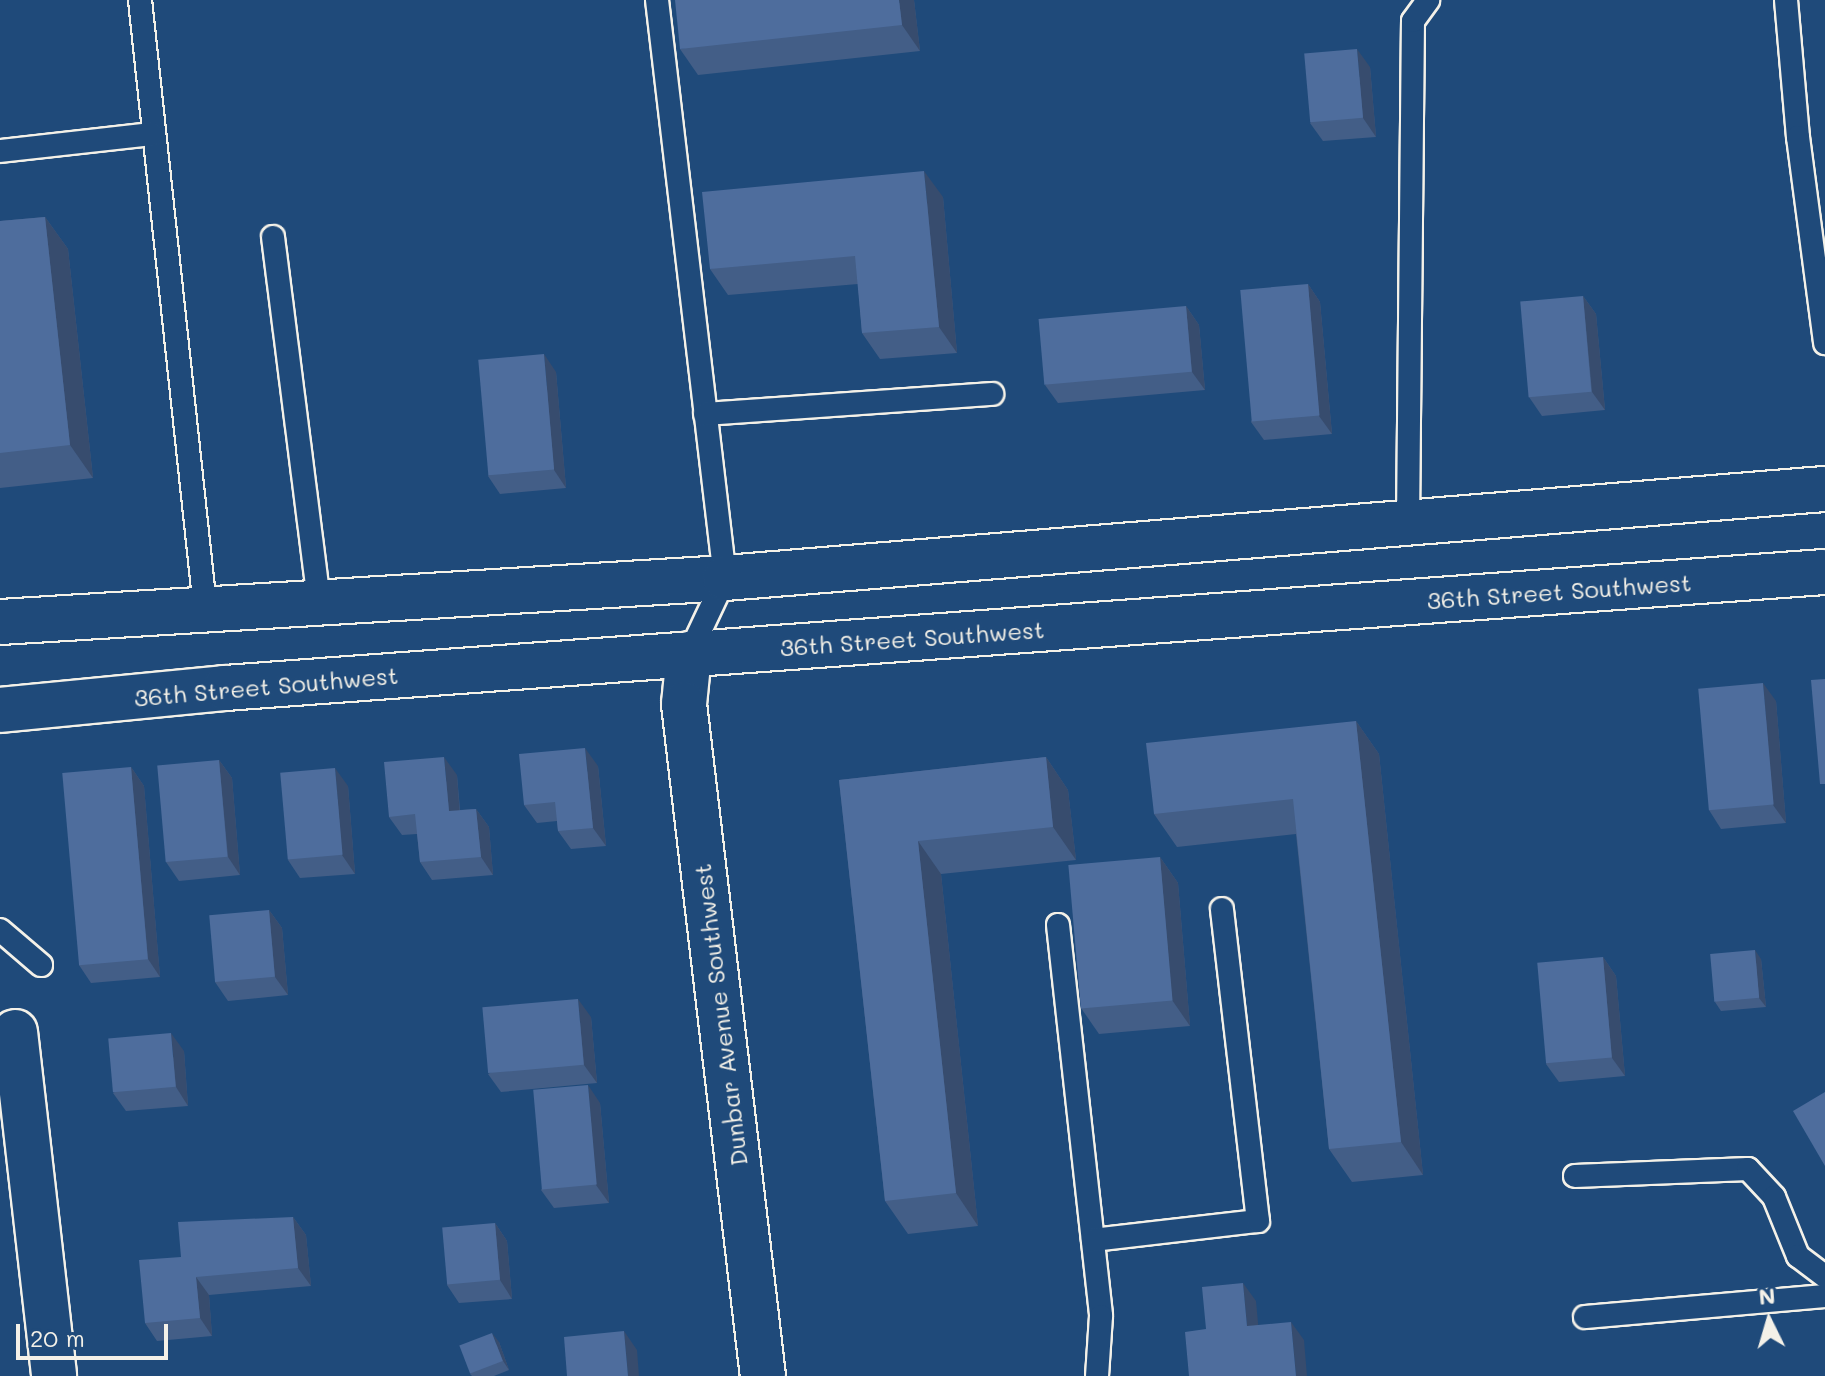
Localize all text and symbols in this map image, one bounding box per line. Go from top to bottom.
street label: 36th Street Southwest [1426,567,1692,615]
street label: 36th Street Southwest [779,614,1045,662]
street label: 36th Street Southwest [133,660,399,712]
street label: Dunbar Avenue Southwest [687,862,753,1168]
north arrow [1729,1280,1809,1360]
text: N [1757,1280,1776,1311]
scale bar [20,1308,172,1358]
text: 20 m [30,1322,85,1353]

